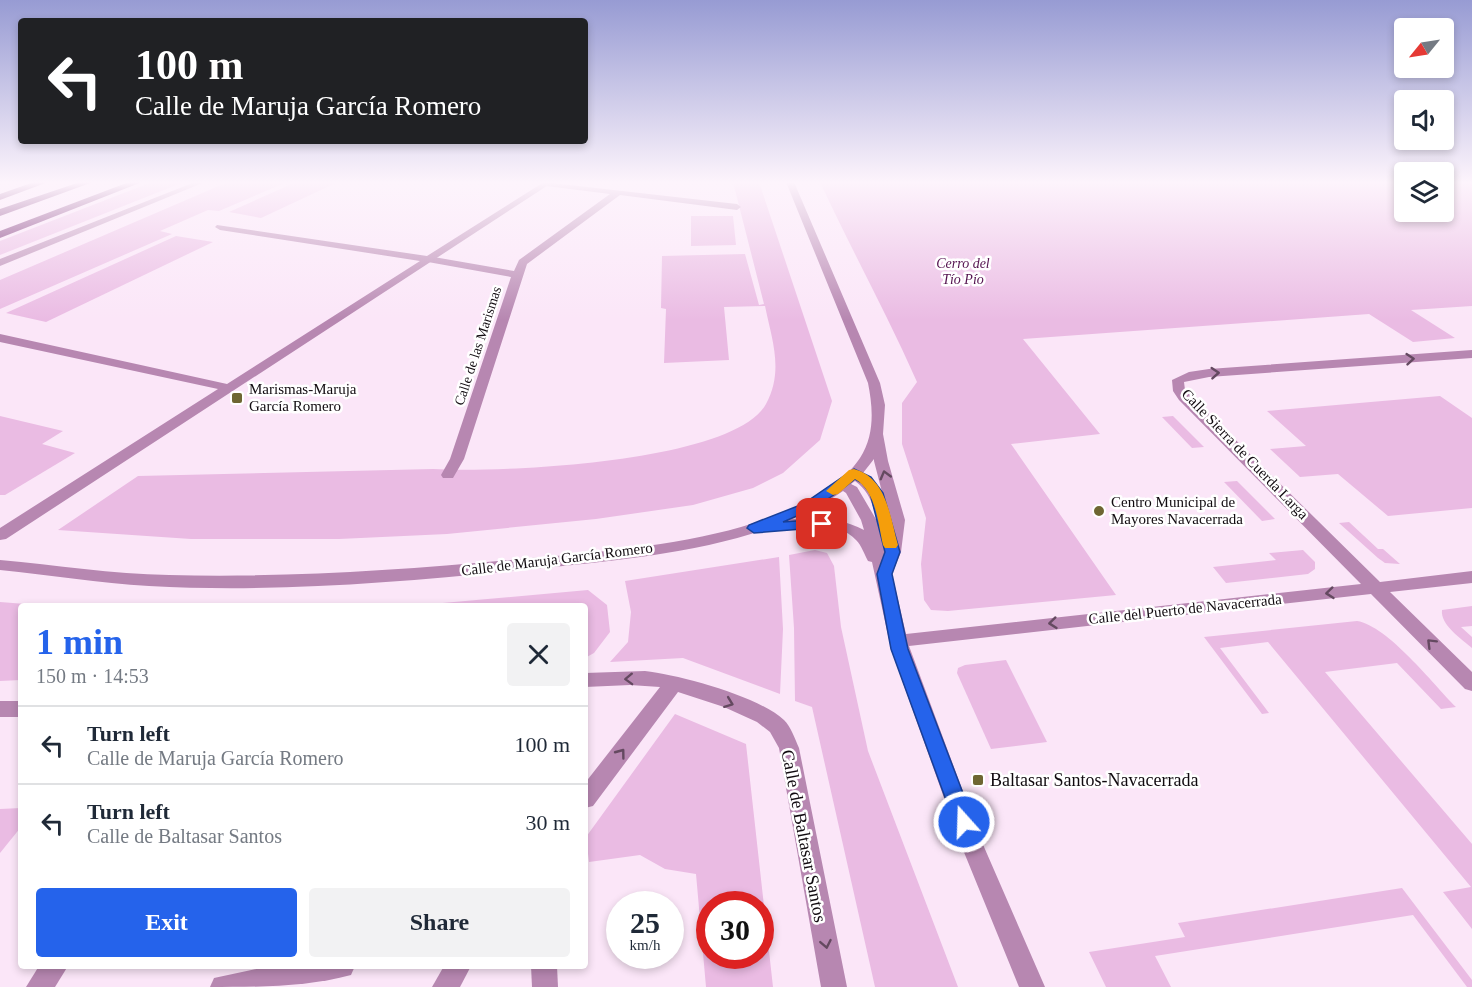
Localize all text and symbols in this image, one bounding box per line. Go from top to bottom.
north arrow [1394,18,1454,78]
map controls [1394,18,1454,222]
icon: left [36,42,114,120]
text: 100 m [135,42,244,88]
button: sound [1394,90,1454,150]
text: Calle de Maruja García Romero [135,91,481,121]
button: layers [1394,162,1454,222]
park label: Cerro del Tío Pío [936,256,990,287]
street label: Calle de las Marismas [452,285,504,407]
one-way arrow [1405,353,1414,366]
one-way arrow [1211,366,1220,379]
place label: Marismas-Maruja García Romero [249,381,357,414]
street label: Calle Sierra de Cuerda Larga [1179,386,1312,523]
marker: Marismas-Maruja García Romero [230,391,244,405]
one-way arrow [880,470,892,481]
place label: Centro Municipal de Mayores Navacerrada [1111,494,1243,527]
pin [796,498,847,549]
marker: Centro Municipal de Mayores Navacerrada [1092,504,1106,518]
icon: arrive [805,507,838,540]
street label: Calle de Maruja García Romero [461,539,653,579]
one-way arrow [1326,586,1335,598]
street label: Calle del Puerto de Navacerrada [1088,591,1283,627]
one-way arrow [1049,617,1058,629]
text: 1 min [36,622,123,662]
button: close [507,623,570,686]
one-way arrow [1427,639,1437,650]
text: 150 m · 14:53 [36,665,149,687]
one-way arrow [625,672,634,685]
one-way arrow [723,695,733,708]
text: Turn left [87,721,170,746]
icon: left [36,729,69,762]
text: 100 m [514,732,570,757]
text: Calle de Maruja García Romero [87,747,344,769]
street label: Calle de Baltasar Santos [777,748,831,924]
one-way arrow [613,749,624,760]
place label: Baltasar Santos-Navacerrada [990,770,1198,790]
marker: Baltasar Santos-Navacerrada [971,773,985,787]
position arrow [932,790,996,854]
text: Turn left [87,799,170,824]
icon: left [36,807,69,840]
text: 30 m [525,810,570,835]
text: Calle de Baltasar Santos [87,825,282,847]
button: Exit [36,888,297,957]
button: Share [309,888,570,957]
speed limit sign: 30 [696,891,774,969]
text: 25 [630,906,660,939]
text: km/h [630,937,660,953]
one-way arrow [819,939,832,949]

